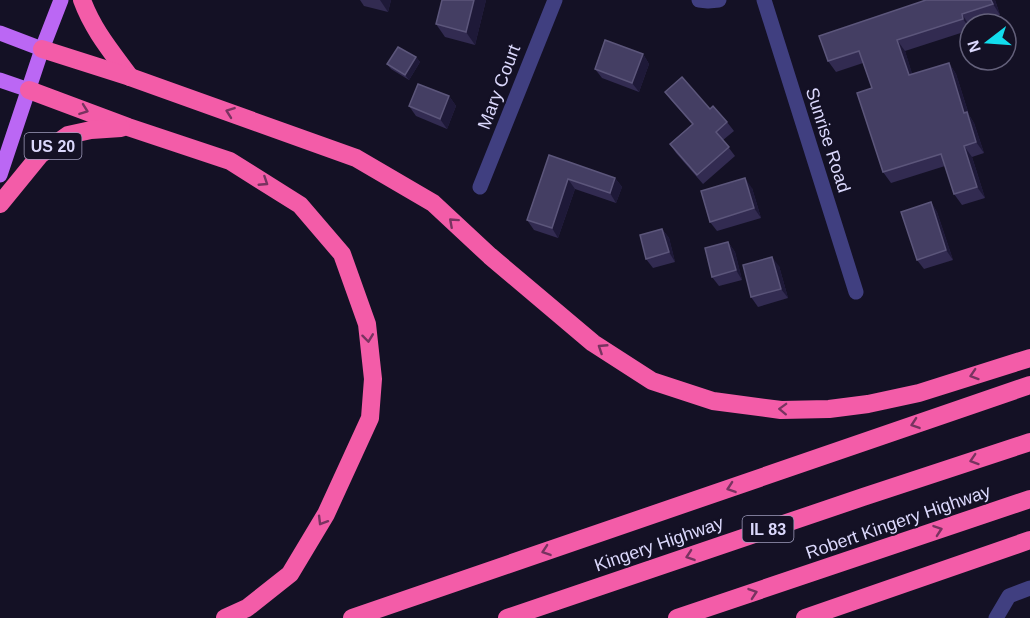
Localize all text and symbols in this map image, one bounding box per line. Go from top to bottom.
north arrow [958,12,1018,72]
text: N [964,38,984,54]
street label: Mary Court [474,42,524,132]
street label: Sunrise Road [802,85,854,195]
one-way arrow [78,103,88,116]
one-way arrow [225,107,235,120]
road number: US 20 [25,133,82,159]
one-way arrow [258,175,268,187]
one-way arrow [450,218,460,229]
one-way arrow [362,333,374,342]
one-way arrow [598,344,609,355]
one-way arrow [969,368,980,381]
one-way arrow [779,403,788,415]
one-way arrow [910,417,921,430]
one-way arrow [969,453,980,466]
one-way arrow [726,480,736,493]
street label: Robert Kingery Highway [803,481,993,563]
street label: Kingery Highway [592,513,726,575]
one-way arrow [317,515,329,525]
road number: IL 83 [742,516,794,542]
one-way arrow [932,525,942,538]
one-way arrow [541,544,552,557]
one-way arrow [685,548,696,561]
one-way arrow [747,587,758,600]

